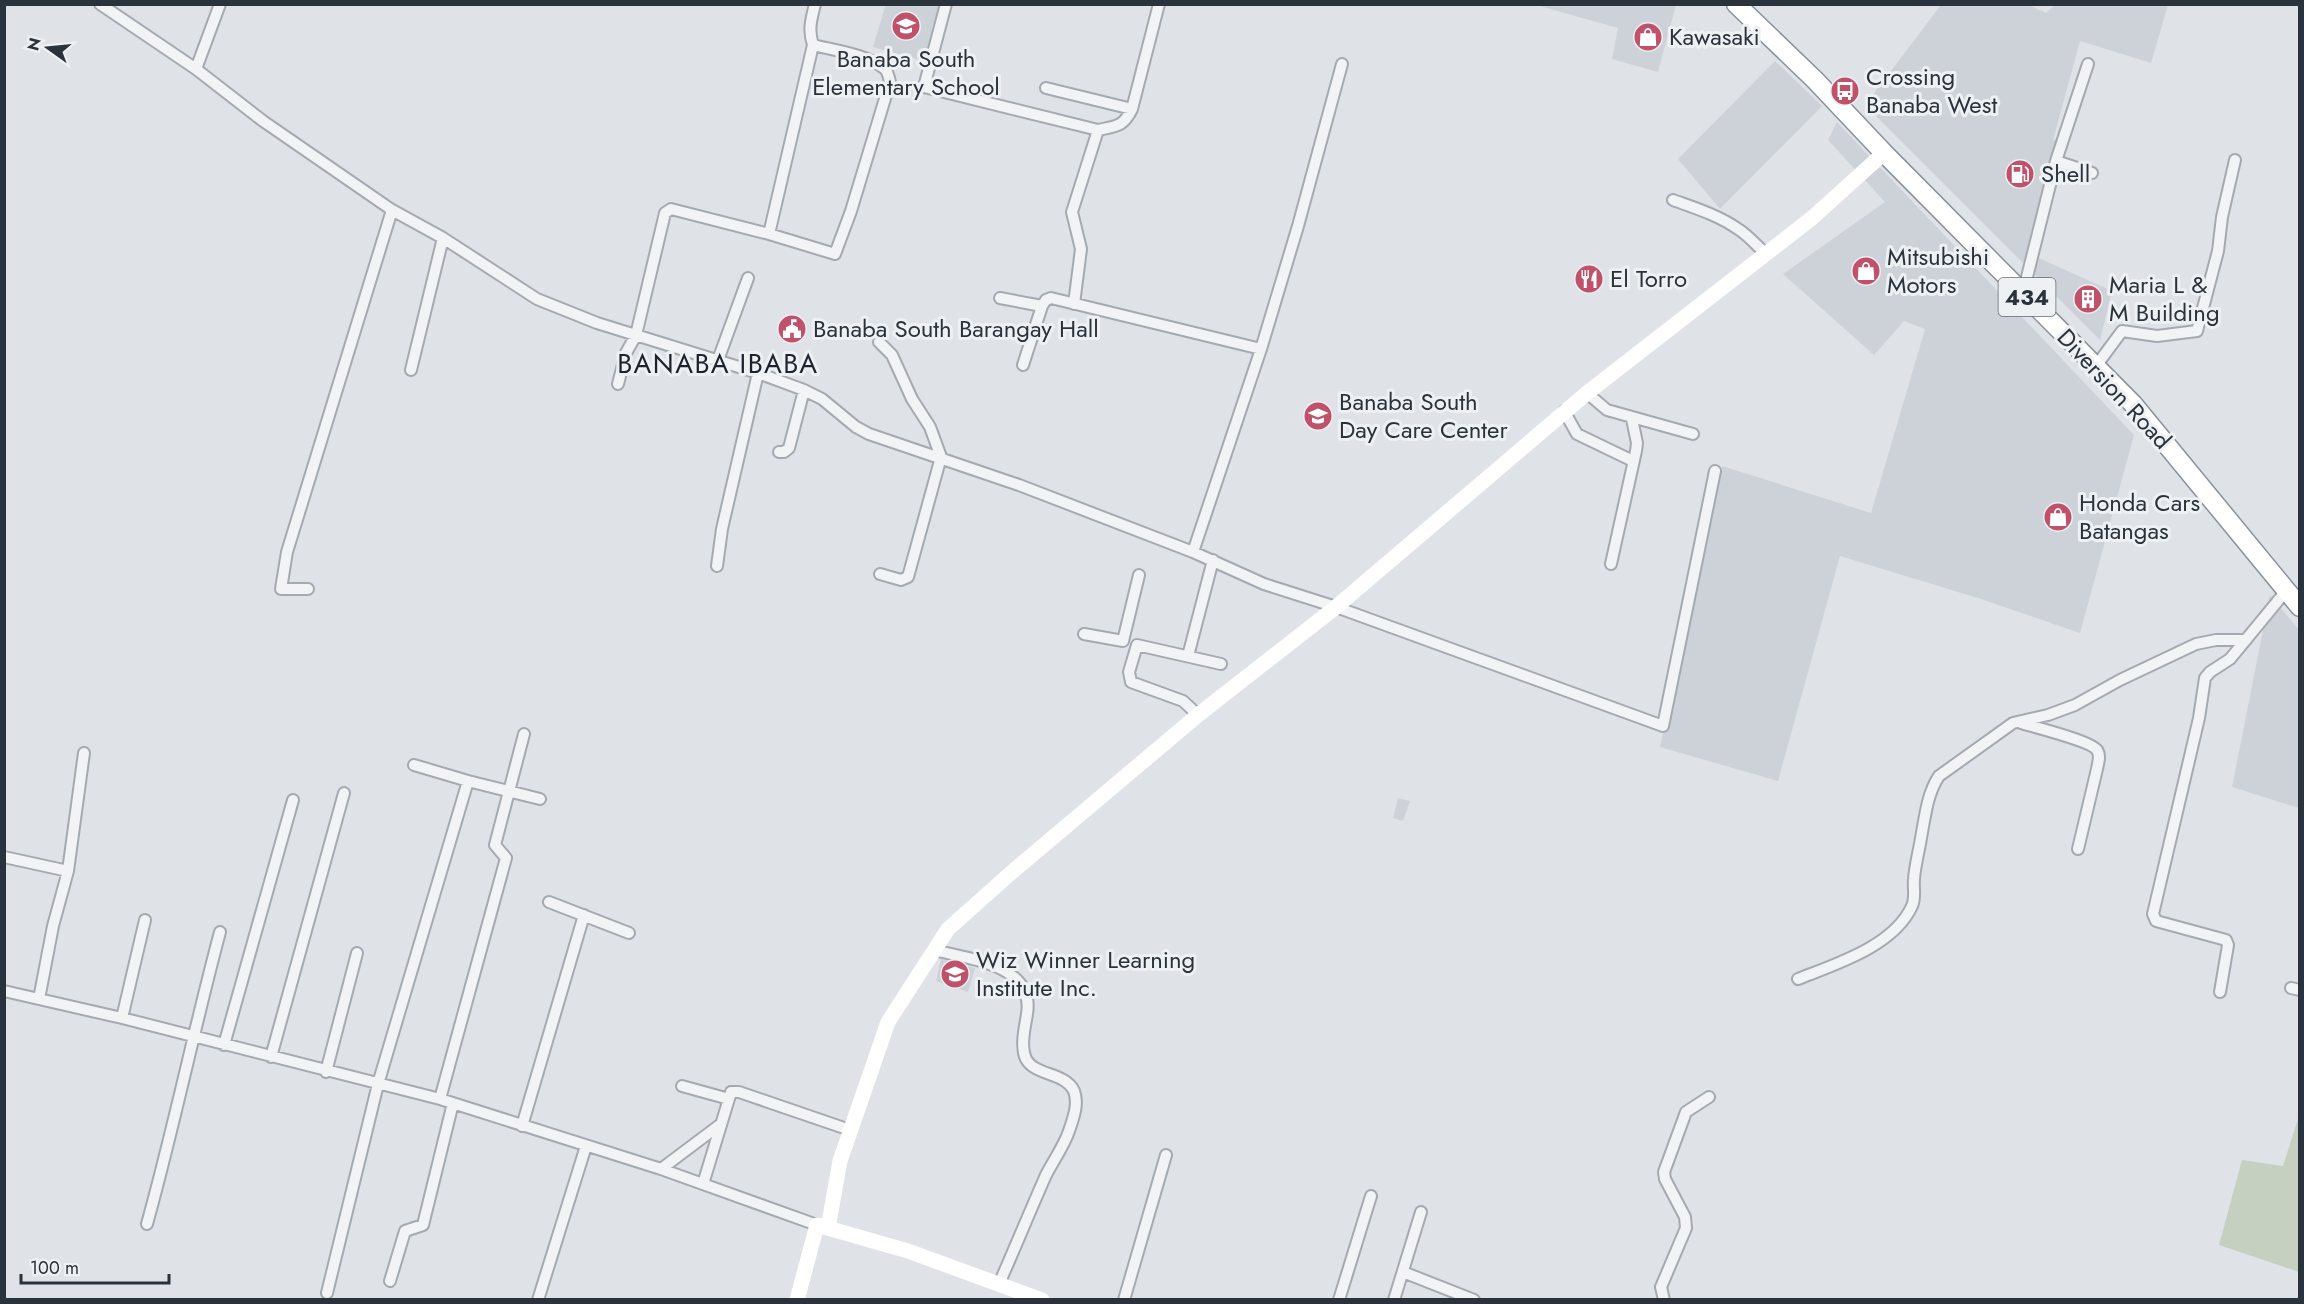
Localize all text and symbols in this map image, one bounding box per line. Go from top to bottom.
school or university icon: Banaba South Elementary School [890,10,922,42]
north arrow [18,18,78,78]
place label: Kawasaki [1669,19,1760,54]
shop icon: Kawasaki [1632,21,1664,53]
text: N [21,35,47,53]
place label: Banaba South Elementary School [812,41,1000,104]
place label: Crossing Banaba West [1866,59,1997,122]
bus stop icon: Crossing Banaba West [1829,75,1861,107]
place label: Shell [2041,156,2090,191]
fuel station icon: Shell [2004,158,2036,190]
place label: Mitsubishi Motors [1887,239,1989,302]
shop icon: Mitsubishi Motors [1850,255,1882,287]
place label: El Torro [1610,261,1687,296]
restaurant icon: El Torro [1573,263,1605,295]
place label: Maria L & M Building [2109,267,2220,330]
road number: 434 [1998,278,2056,316]
building icon: Maria L & M Building [2072,283,2104,315]
place label: Banaba South Barangay Hall [813,311,1099,346]
public building icon: Banaba South Barangay Hall [776,313,808,345]
street label: Diversion Road [2049,320,2180,457]
district label: BANABA IBABA [617,344,819,383]
place label: Banaba South Day Care Center [1339,384,1508,447]
school or university icon: Banaba South Day Care Center [1302,400,1334,432]
place label: Honda Cars Batangas [2079,485,2200,548]
shop icon: Honda Cars Batangas [2042,501,2074,533]
place label: Wiz Winner Learning Institute Inc. [976,942,1195,1005]
school or university icon: Wiz Winner Learning Institute Inc. [939,958,971,990]
scale bar [21,1247,170,1285]
text: 100 m [30,1255,79,1281]

